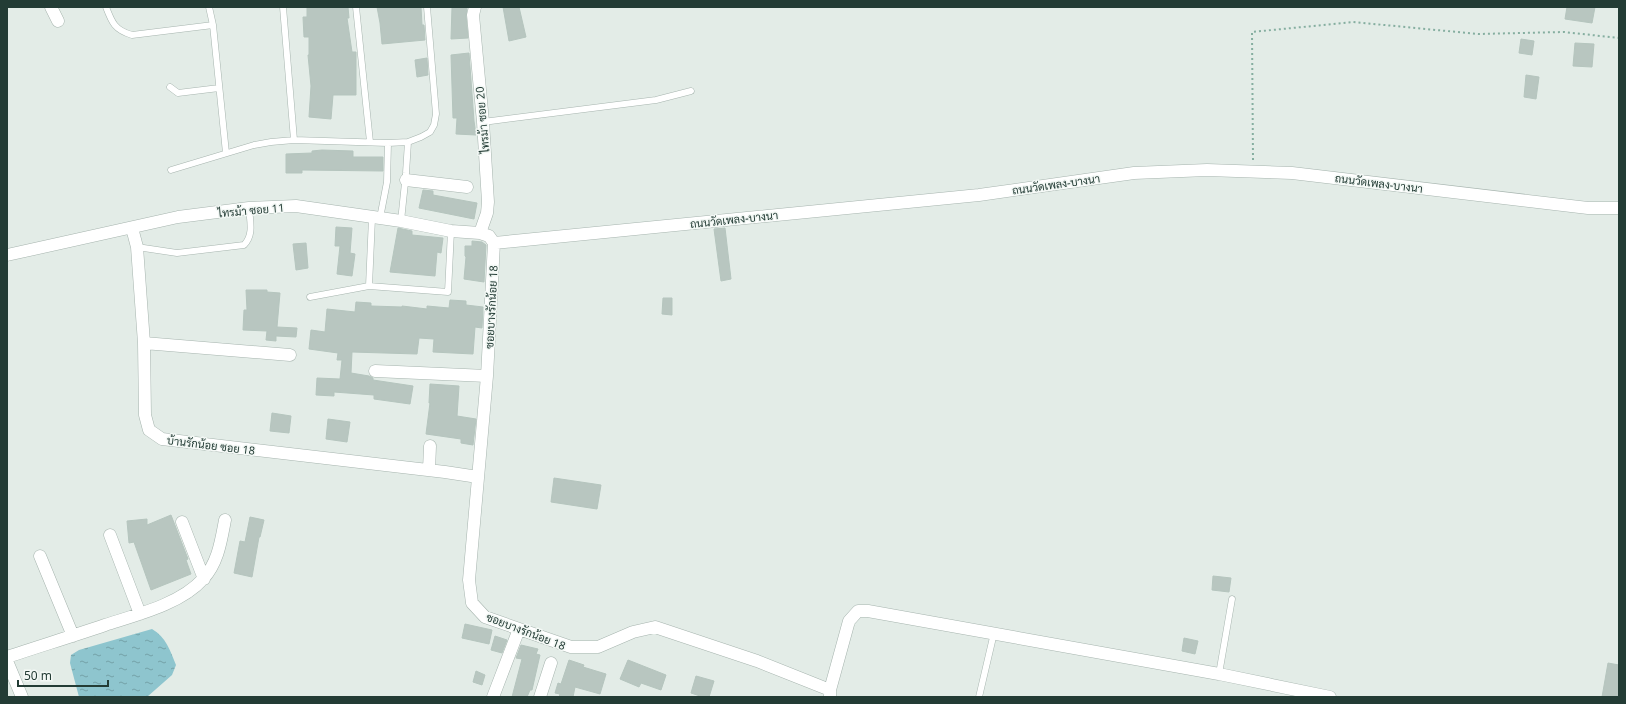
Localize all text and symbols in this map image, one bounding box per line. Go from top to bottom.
street label: ไทรม้า ซอย 20 [472,86,492,155]
street label: ถนนวัดเพลง-บางนา [1011,170,1101,198]
street label: ถนนวัดเพลง-บางนา [1334,170,1424,196]
street label: ไทรม้า ซอย 11 [216,200,285,220]
street label: ถนนวัดเพลง-บางนา [689,207,779,231]
street label: ซอยบางรักน้อย 18 [481,265,501,349]
street label: บ้านรักน้อย ซอย 18 [166,432,256,458]
street label: ซอยบางรักน้อย 18 [484,609,568,653]
scale bar [18,662,108,688]
text: 50 m [24,667,52,684]

